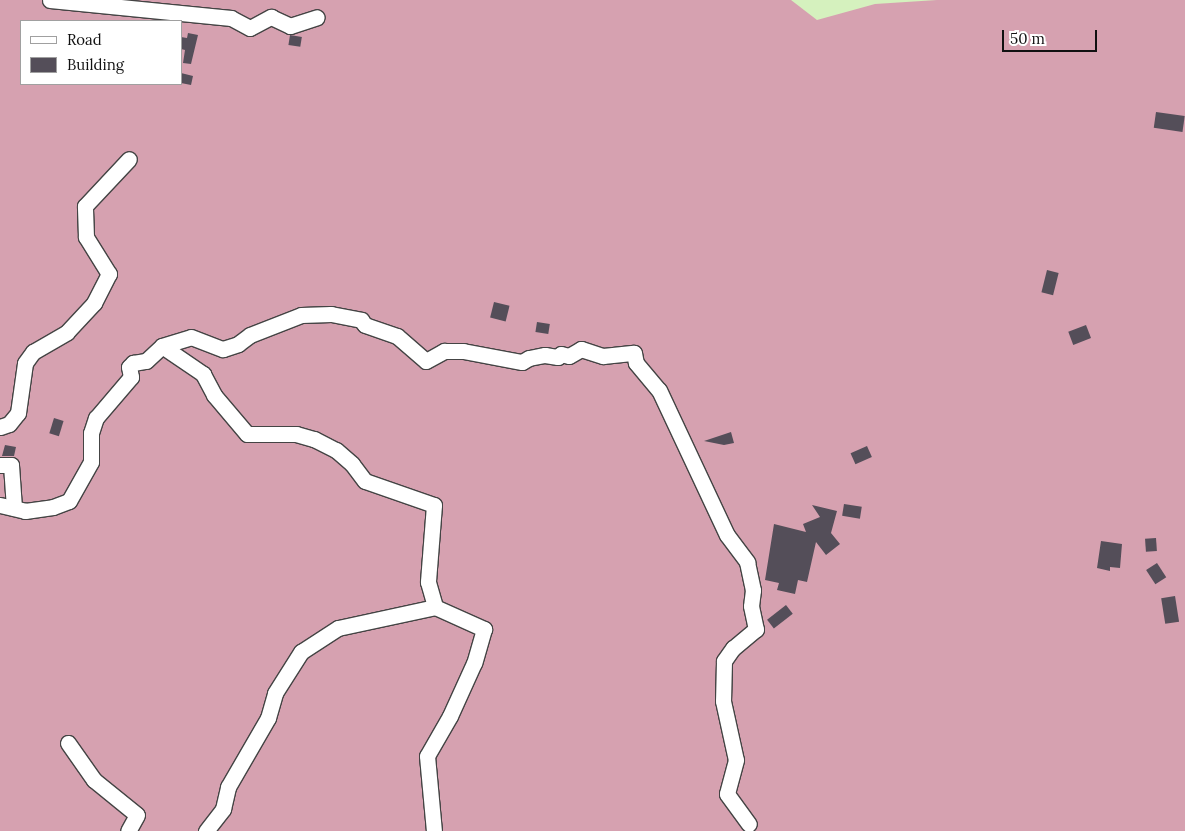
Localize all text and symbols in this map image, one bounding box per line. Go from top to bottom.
legend [20,20,182,85]
scale bar [1005,20,1100,52]
text: 50 m [1010,29,1045,48]
text: Road [67,30,102,49]
text: Building [67,55,124,74]

